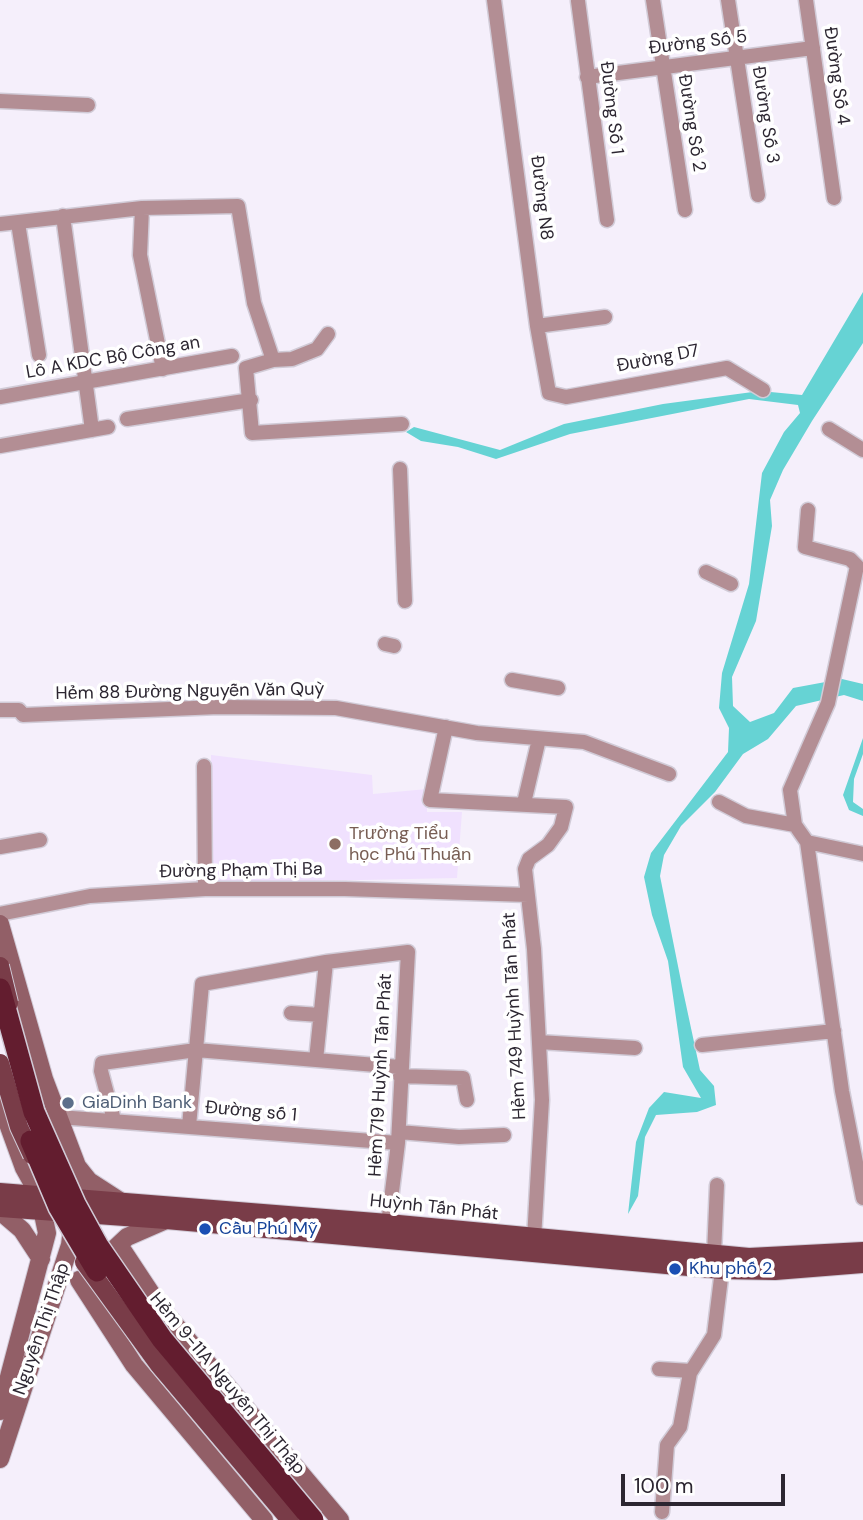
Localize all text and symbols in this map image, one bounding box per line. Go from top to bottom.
street label: Đường Số 5 [648,26,748,60]
street label: Đường Số 4 [818,26,854,126]
street label: Đường Số 1 [595,60,627,156]
street label: Đường Số 3 [747,65,783,165]
street label: Đường Số 2 [673,73,709,173]
street label: Đường N8 [525,154,557,242]
street label: Lô A KDC Bộ Công an [24,332,202,384]
street label: Đường D7 [615,340,701,378]
street label: Hẻm 88 Đường Nguyễn Văn Quỳ [55,679,325,705]
place label: Trường Tiểu học Phú Thuận [349,823,471,866]
marker: Trường Tiểu học Phú Thuận [327,836,343,852]
street label: Đường Phạm Thị Ba [159,859,323,883]
street label: Hẻm 749 Huỳnh Tấn Phát [499,912,531,1120]
street label: Hẻm 719 Huỳnh Tấn Phát [365,973,397,1177]
place label: GiaDinh Bank [82,1092,192,1114]
marker: GiaDinh Bank [60,1095,76,1111]
street label: Đường số 1 [204,1097,298,1127]
street label: Huỳnh Tấn Phát [369,1191,499,1225]
place label: Cầu Phú Mỹ [219,1218,318,1240]
marker: Cầu Phú Mỹ [197,1221,213,1237]
place label: Khu phố 2 [689,1258,772,1280]
street label: Nguyễn Thị Thập [9,1260,75,1398]
marker: Khu phố 2 [667,1261,683,1277]
street label: Hẻm 9-11A Nguyễn Thị Thập [145,1289,309,1479]
scale bar [625,1460,790,1504]
text: 100 m [634,1472,694,1500]

